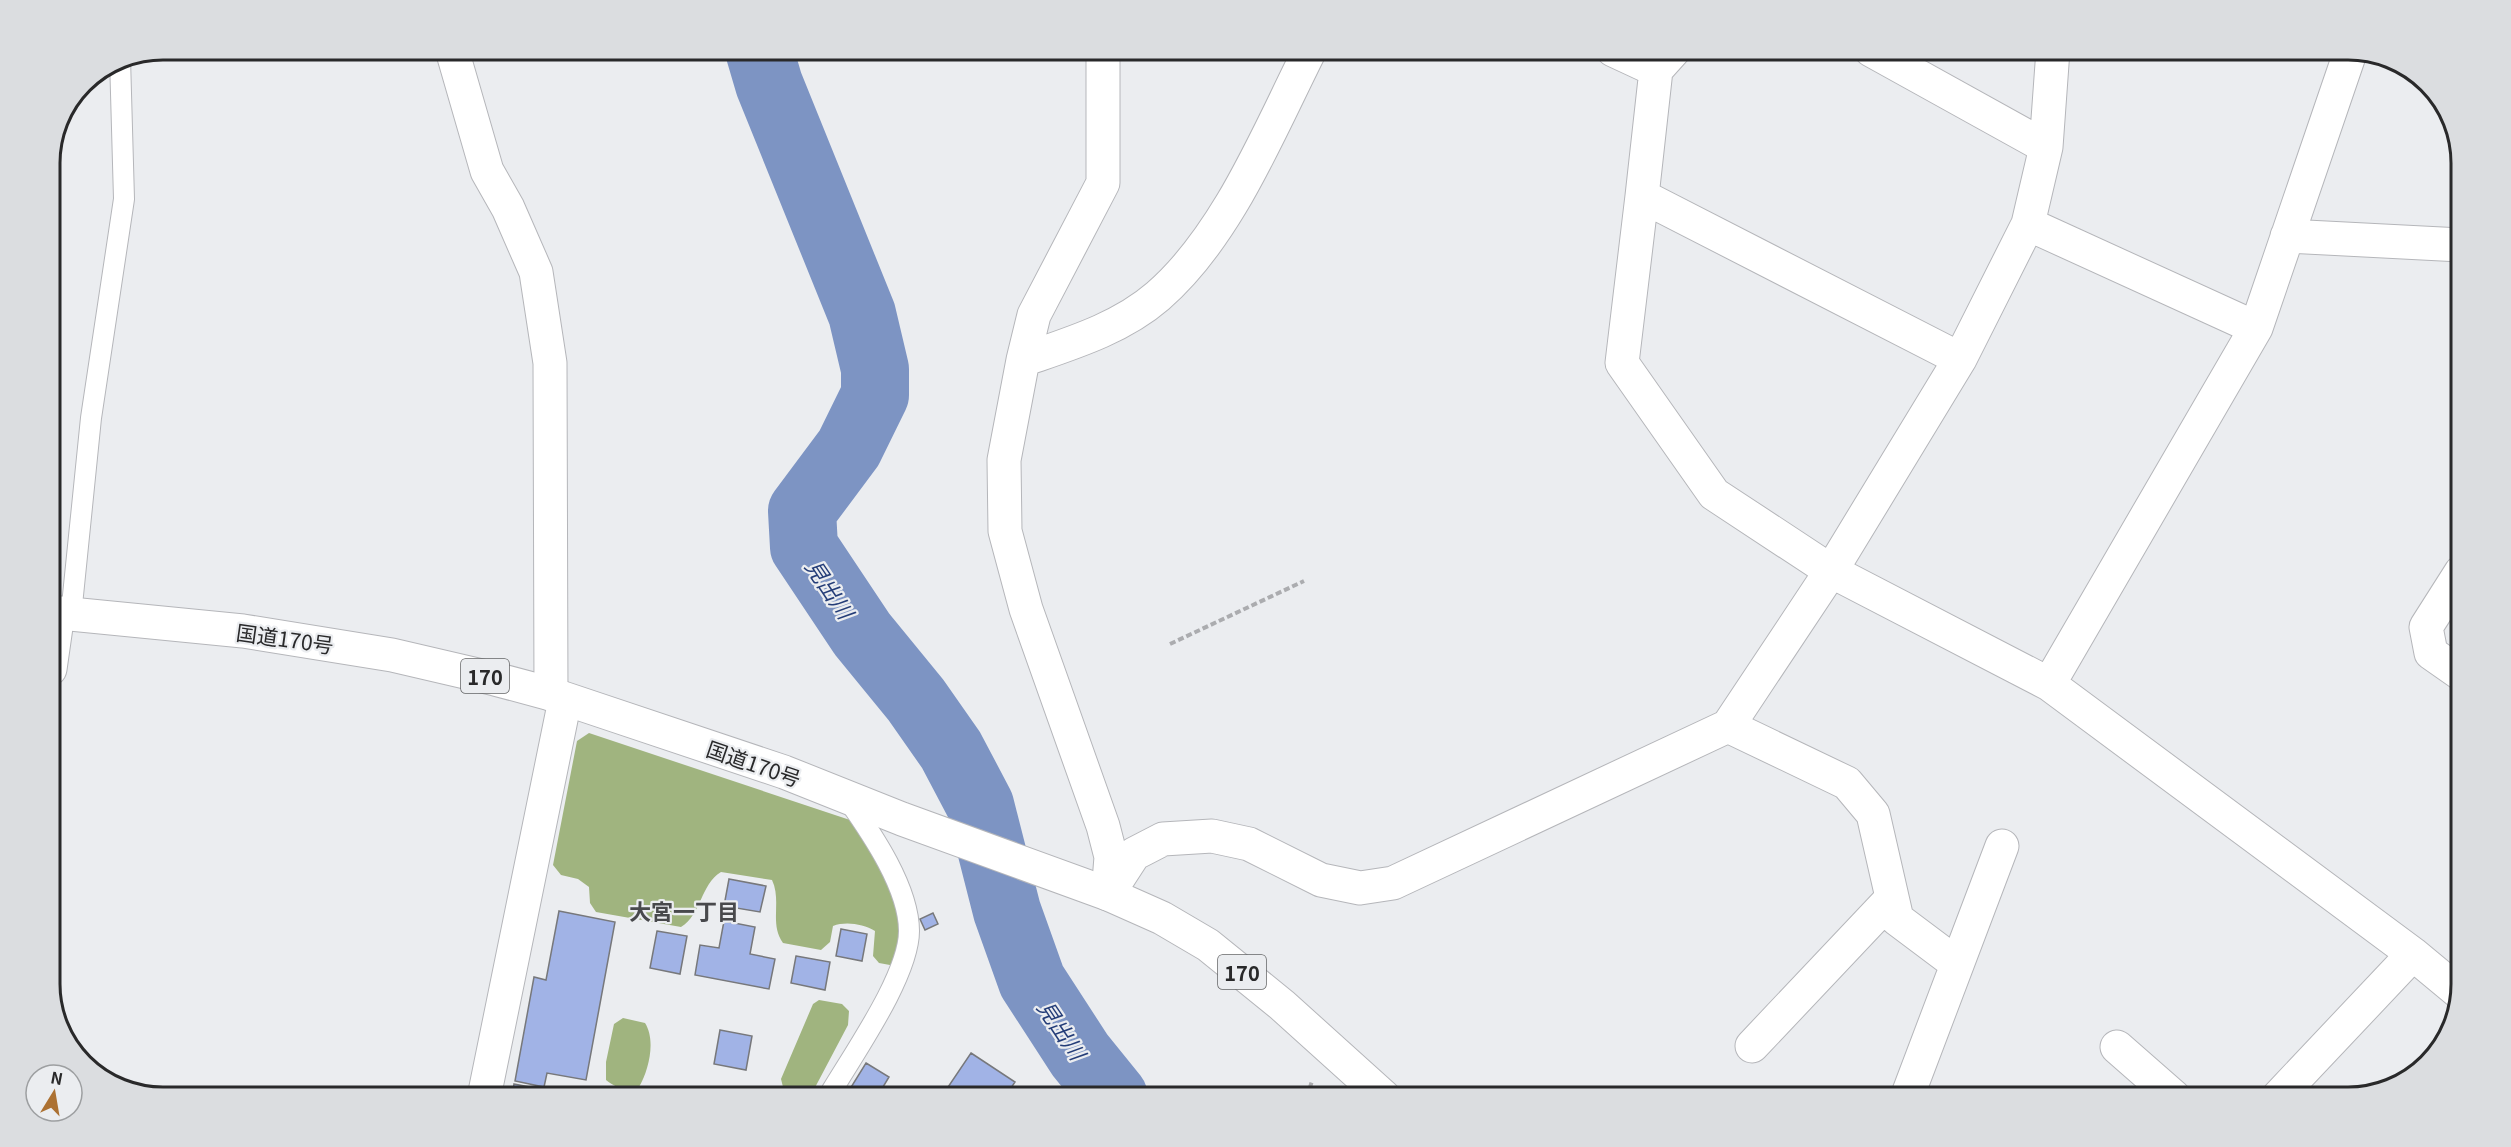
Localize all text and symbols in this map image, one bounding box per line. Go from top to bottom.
water label: 見出川 [799,552,864,626]
street label: 国道170号 [234,616,336,660]
road number: 170 [461,659,509,693]
street label: 国道170号 [703,733,805,793]
district label: 大宮一丁目 [629,894,739,926]
road number: 170 [1218,955,1266,989]
water label: 見出川 [1031,993,1096,1067]
north arrow [24,1063,84,1123]
text: N [49,1064,65,1090]

